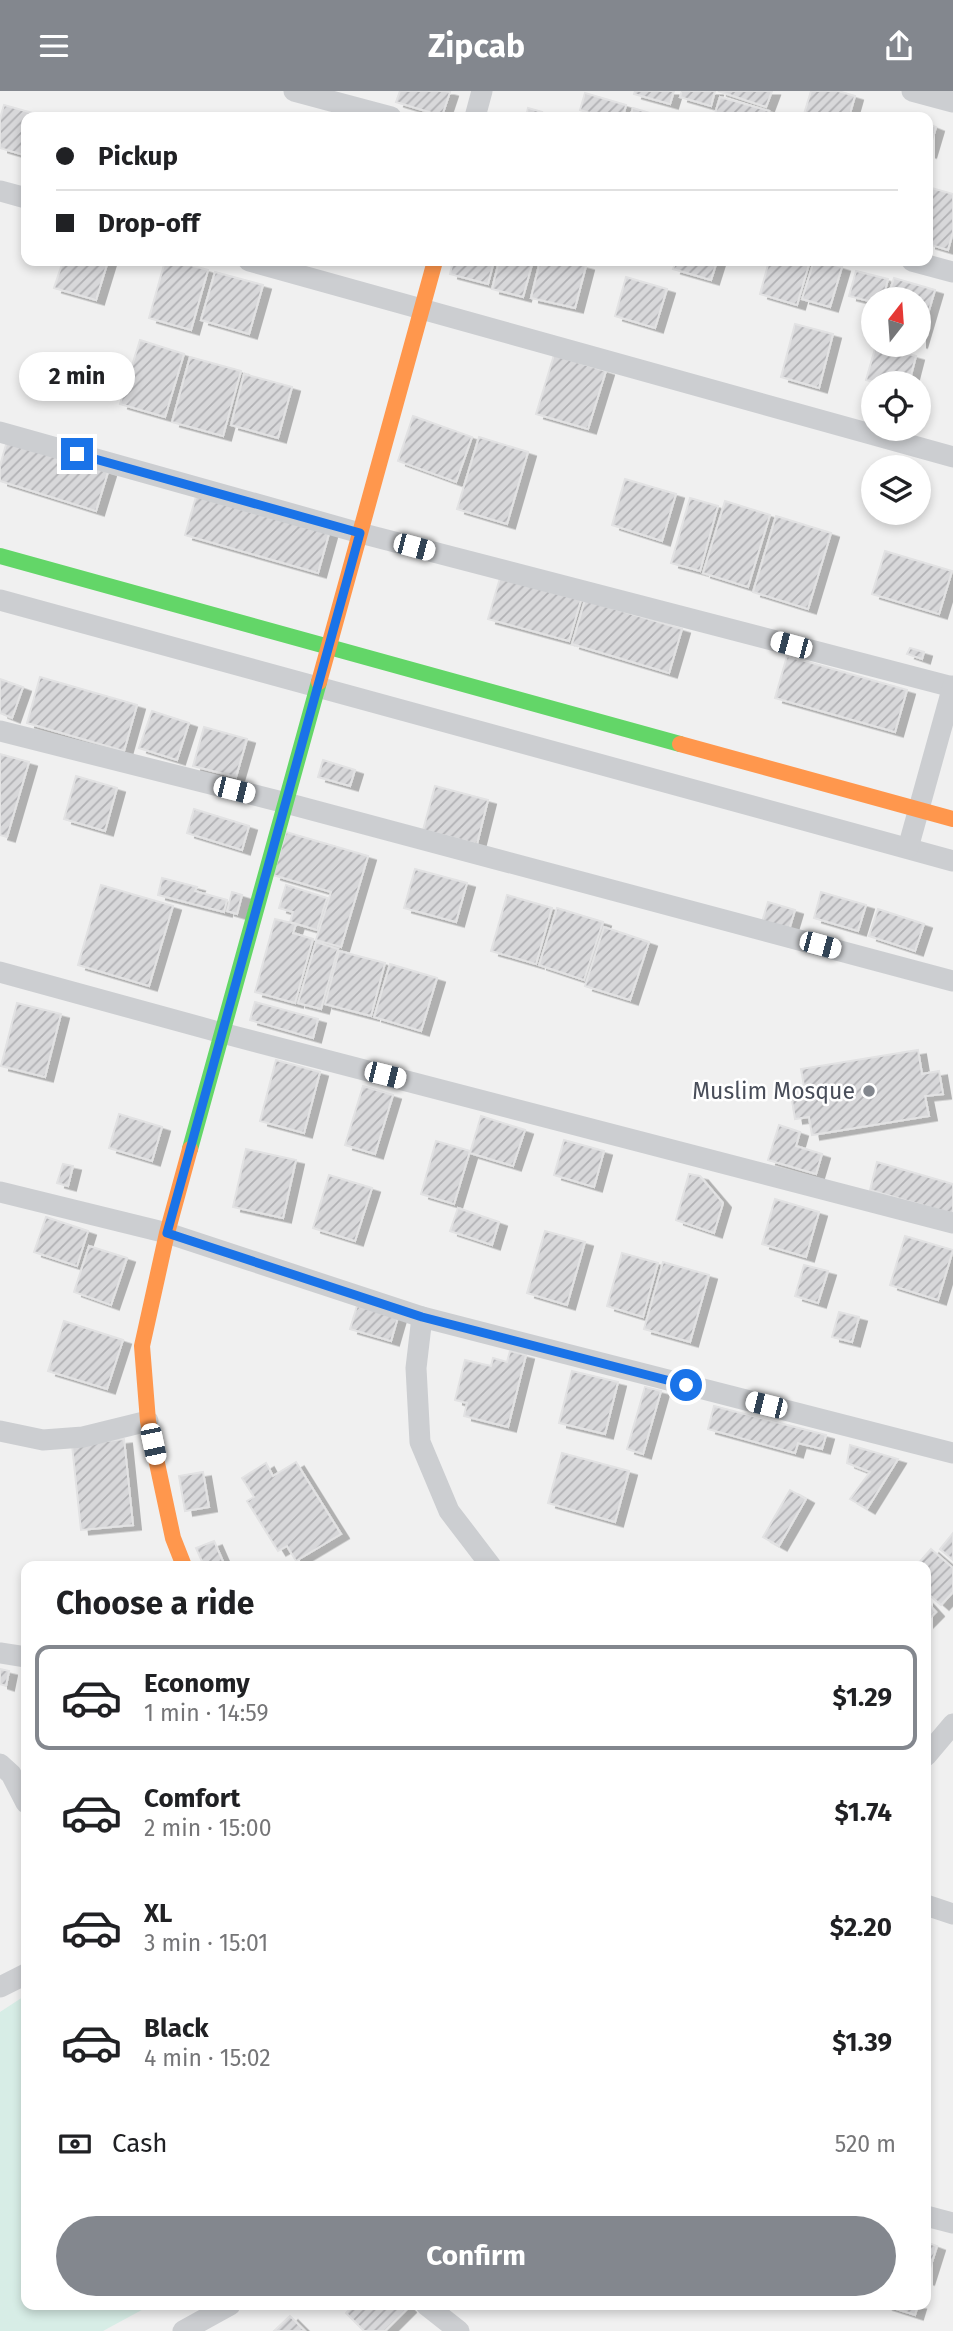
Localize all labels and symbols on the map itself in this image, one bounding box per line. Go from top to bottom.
north arrow [861,287,931,357]
callout: 2 min [19,353,135,401]
route end [61,438,93,470]
car [391,531,438,563]
car [768,629,815,661]
car [212,775,257,805]
car [797,929,844,961]
car [363,1060,408,1090]
place label: Muslim Mosque [692,1077,855,1105]
marker: Muslim Mosque [861,1083,877,1099]
route start [670,1369,702,1401]
car [744,1390,789,1420]
car [139,1421,168,1467]

